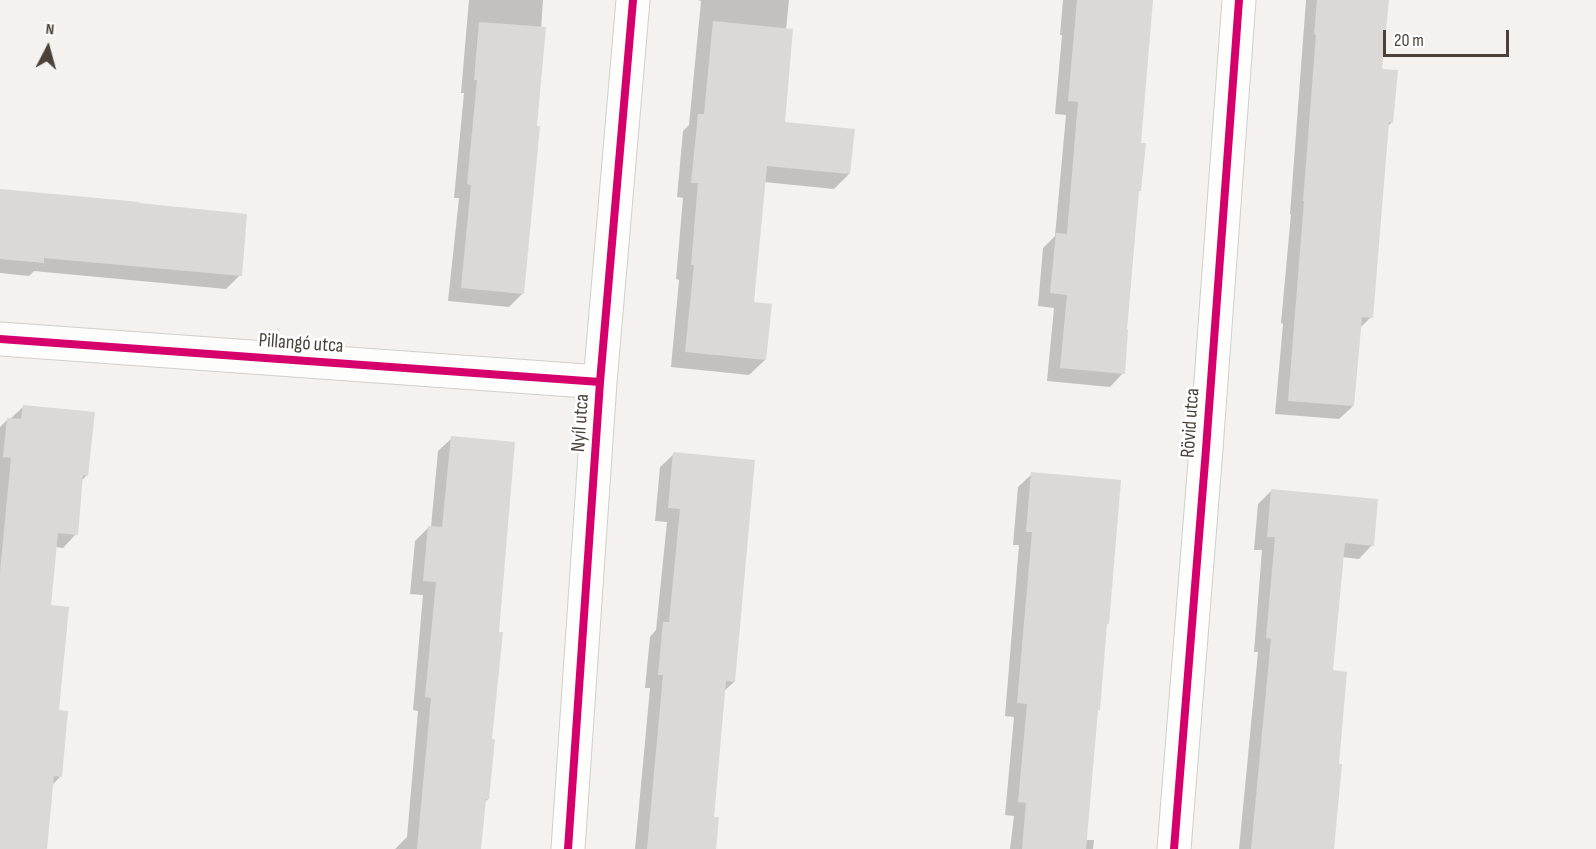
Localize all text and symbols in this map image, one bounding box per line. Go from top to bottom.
north arrow [18,18,78,78]
scale bar [1386,18,1512,56]
text: N [45,20,55,39]
text: 20 m [1394,30,1424,51]
street label: Pillangó utca [258,329,344,359]
street label: Rövid utca [1177,387,1205,459]
street label: Nyíl utca [567,393,595,453]

